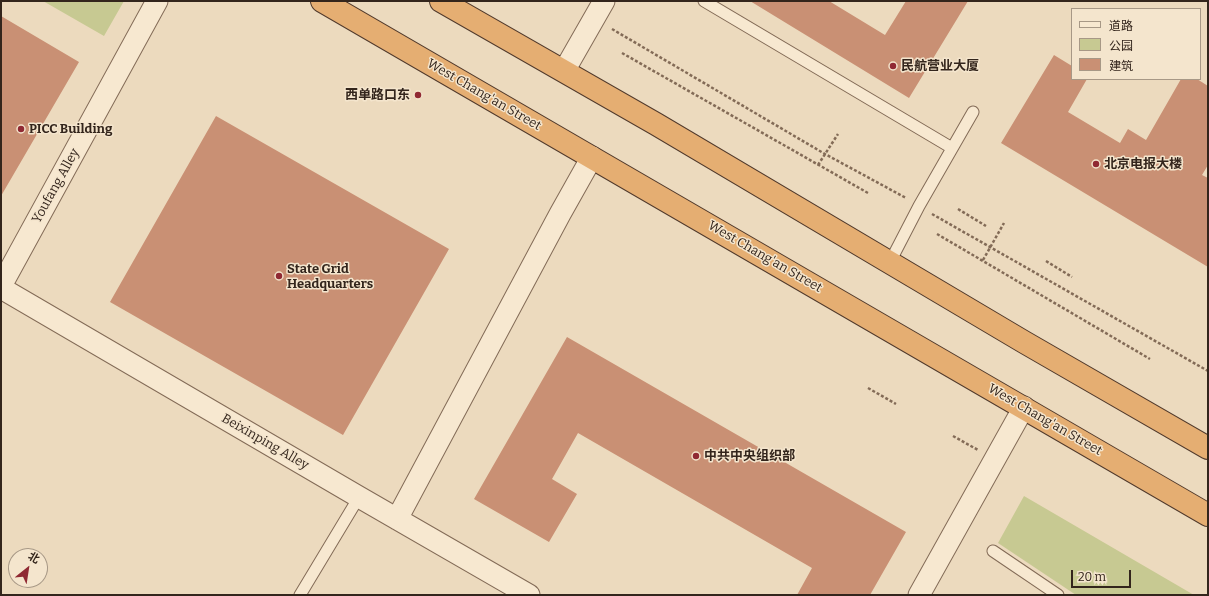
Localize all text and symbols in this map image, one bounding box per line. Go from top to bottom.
legend [1071,8,1201,80]
text: 道路 [1109,19,1133,33]
text: 公园 [1109,39,1133,53]
street label: West Chang'an Street [424,56,544,134]
place label: 民航营业大厦 [901,58,979,74]
text: 建筑 [1109,59,1133,73]
marker: 民航营业大厦 [888,61,898,71]
place label: 西单路口东 [345,87,410,103]
marker: 西单路口东 [413,90,423,100]
place label: PICC Building [29,121,112,137]
marker: PICC Building [16,124,26,134]
street label: Youfang Alley [29,146,83,226]
place label: 北京电报大楼 [1104,156,1182,172]
marker: 北京电报大楼 [1091,159,1101,169]
street label: West Chang'an Street [705,218,825,296]
place label: State Grid Headquarters [287,261,373,292]
marker: State Grid Headquarters [274,271,284,281]
street label: West Chang'an Street [985,381,1105,459]
street label: Beixinping Alley [219,411,311,473]
place label: 中共中央组织部 [704,448,795,464]
marker: 中共中央组织部 [691,451,701,461]
north arrow [8,548,48,588]
text: 北 [26,550,42,566]
scale bar [1073,562,1133,588]
text: 20 m [1078,570,1106,584]

